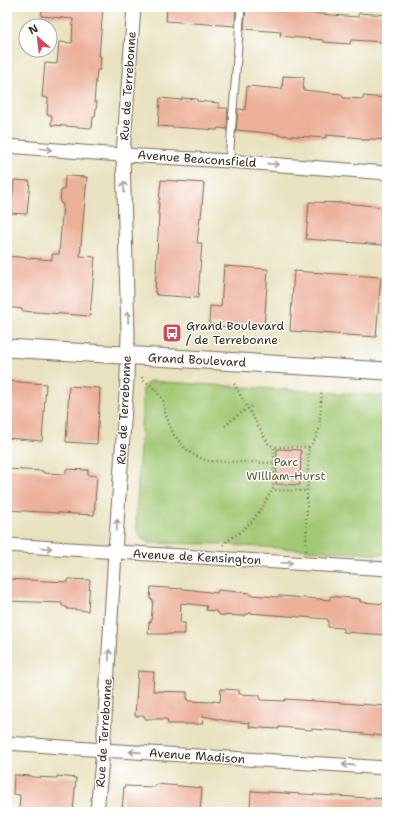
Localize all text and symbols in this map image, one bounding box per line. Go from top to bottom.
north arrow [18,18,58,58]
text: N [26,21,41,38]
street label: Rue de Terrebonne [116,31,140,141]
one-way arrow [39,145,52,152]
street label: Avenue Beaconsfield [137,147,257,171]
one-way arrow [266,161,279,168]
one-way arrow [120,181,128,194]
one-way arrow [124,311,131,324]
place label: Grand Boulevard / de Terrebonne [186,318,284,348]
bus stop icon: Grand Boulevard / de Terrebonne [161,322,183,344]
street label: Grand Boulevard [148,349,247,371]
street label: Rue de Terrebonne [113,355,135,465]
park label: Parc William-Hurst [246,454,326,484]
one-way arrow [113,519,120,532]
one-way arrow [39,544,52,551]
street label: Avenue de Kensington [132,546,262,568]
one-way arrow [280,559,293,566]
one-way arrow [105,649,113,662]
street label: Rue de Terrebonne [92,678,116,788]
street label: Avenue Madison [148,745,246,767]
one-way arrow [128,748,141,755]
one-way arrow [342,762,355,769]

